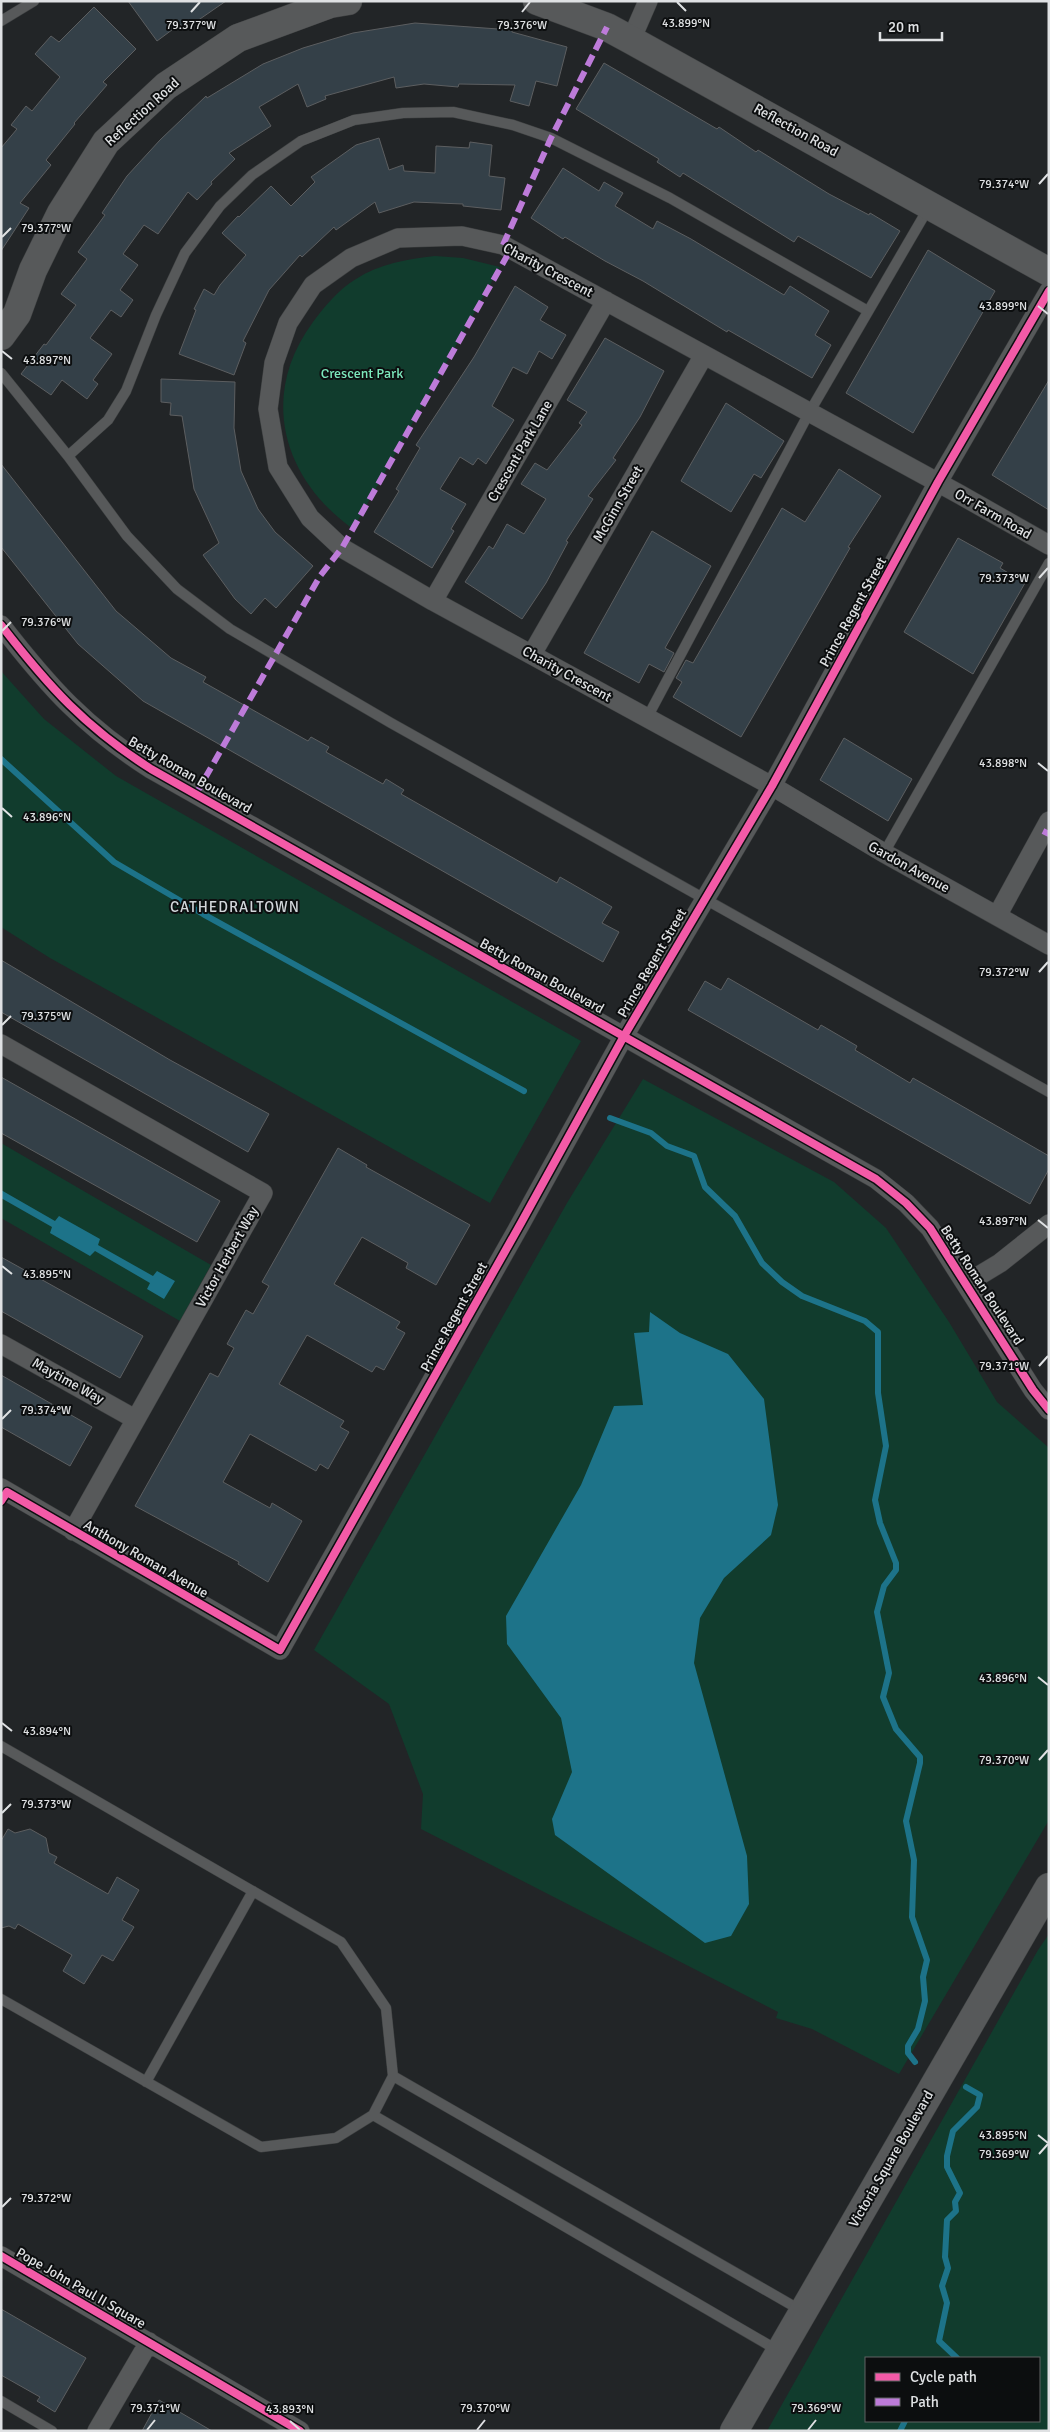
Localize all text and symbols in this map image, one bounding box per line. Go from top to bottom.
scale bar [880,10,942,42]
text: 43.899°N [662,16,710,31]
text: 79.377°W [166,18,216,33]
text: 79.376°W [497,18,547,33]
text: 20 m [888,18,919,36]
street label: Reflection Road [101,74,183,150]
street label: Reflection Road [751,100,841,160]
text: 79.374°W [979,177,1029,192]
text: 79.377°W [21,221,71,236]
street label: Charity Crescent [500,239,596,301]
text: 43.899°N [979,299,1027,314]
text: 43.897°N [23,353,71,368]
park label: Crescent Park [321,365,403,382]
street label: Crescent Park Lane [484,397,556,505]
street label: McGinn Street [589,463,647,545]
street label: Orr Farm Road [952,485,1034,543]
street label: Prince Regent Street [816,554,890,670]
text: 79.373°W [979,571,1029,586]
text: 79.376°W [21,615,71,630]
street label: Charity Crescent [519,642,615,706]
street label: Betty Roman Boulevard [125,733,255,817]
text: 43.898°N [979,756,1027,771]
text: 43.896°N [23,810,71,825]
street label: Gardon Avenue [865,838,953,896]
district label: CATHEDRALTOWN [170,898,300,916]
street label: Prince Regent Street [614,905,690,1020]
street label: Betty Roman Boulevard [477,935,607,1017]
text: 79.372°W [979,965,1029,980]
text: 79.375°W [21,1009,71,1024]
street label: Victor Herbert Way [192,1203,262,1311]
text: 43.897°N [979,1214,1027,1229]
street label: Betty Roman Boulevard [937,1222,1027,1348]
street label: Prince Regent Street [417,1259,491,1375]
text: 43.895°N [23,1267,71,1282]
street label: Maytime Way [29,1354,107,1408]
text: 79.371°W [979,1359,1029,1374]
text: 79.374°W [21,1403,71,1418]
street label: Anthony Roman Avenue [81,1516,211,1602]
text: 43.896°N [979,1671,1027,1686]
text: 43.894°N [23,1724,71,1739]
text: 79.370°W [979,1753,1029,1768]
text: 79.373°W [21,1797,71,1812]
street label: Victoria Square Boulevard [845,2088,937,2230]
text: 43.895°N [979,2128,1027,2143]
text: 79.369°W [979,2147,1029,2162]
text: 79.372°W [21,2191,71,2206]
street label: Pope John Paul II Square [13,2244,149,2332]
legend [865,2357,1040,2422]
text: Cycle path [910,2368,977,2386]
text: Path [910,2393,939,2411]
text: 79.371°W [130,2401,180,2416]
text: 79.370°W [460,2401,510,2416]
text: 79.369°W [791,2401,841,2416]
text: 43.893°N [266,2402,314,2417]

